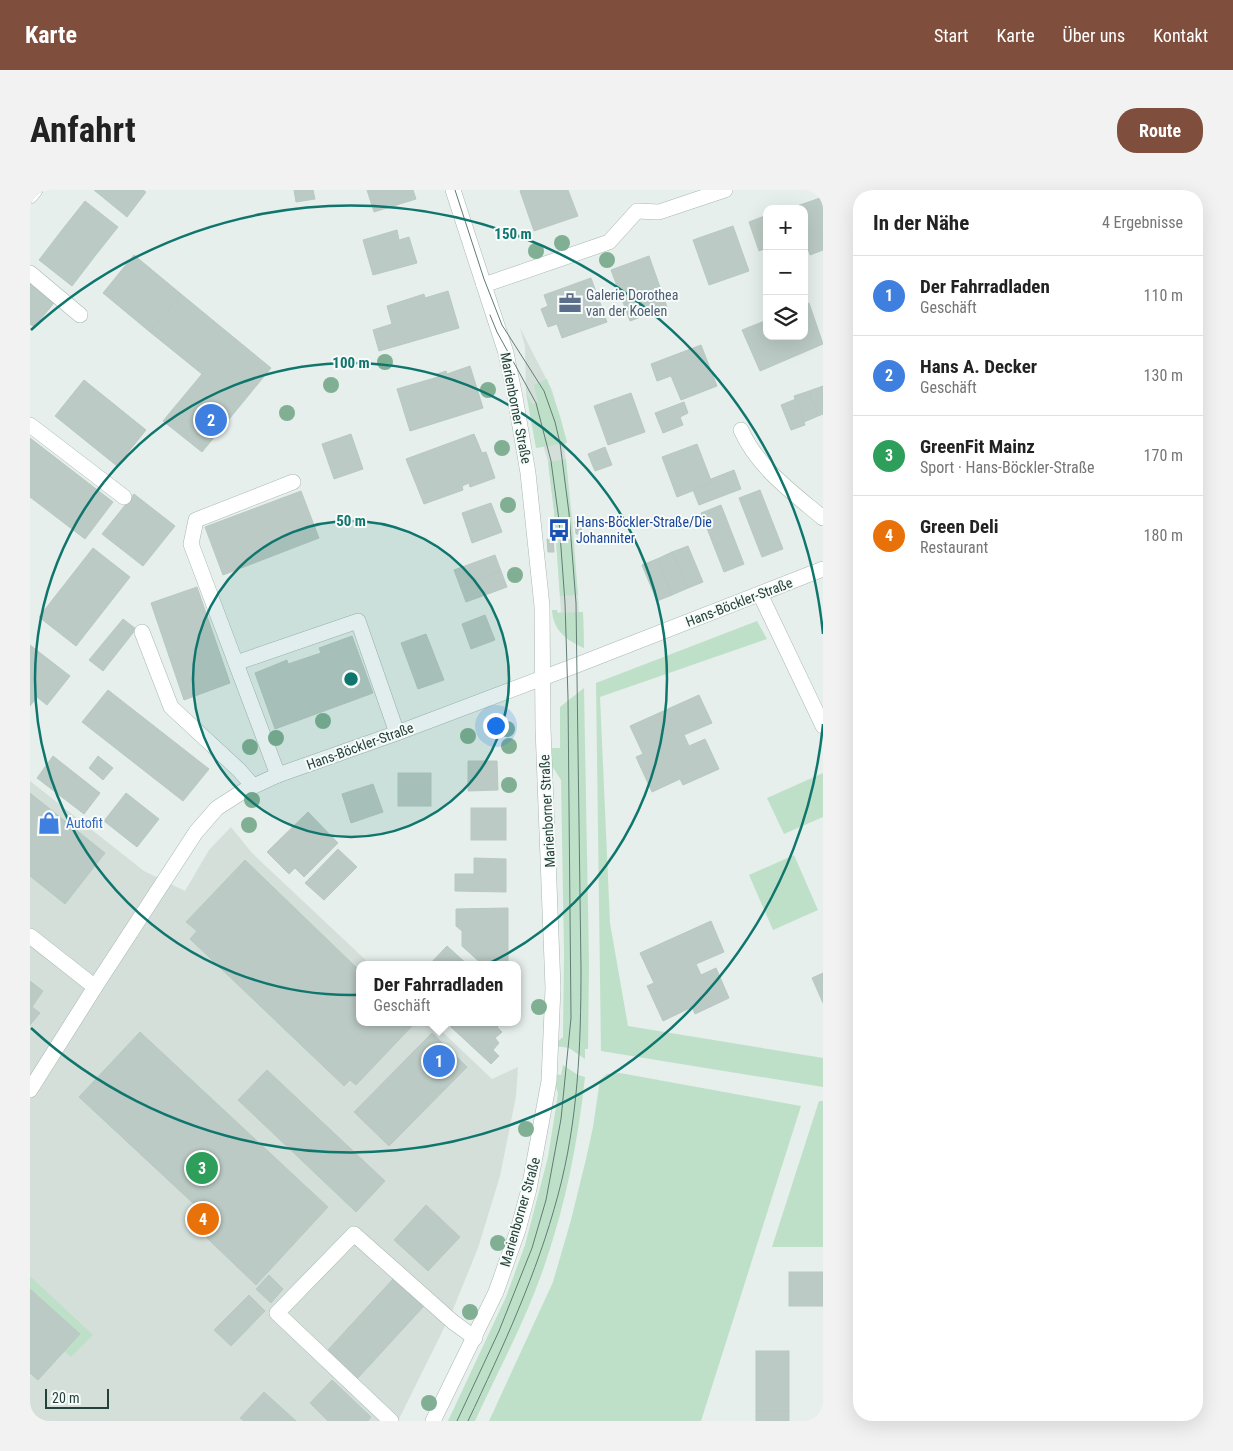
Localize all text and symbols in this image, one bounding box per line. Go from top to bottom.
text: Karte [25,21,77,49]
text: Start [934,25,968,46]
text: Karte [996,25,1035,46]
text: Über uns [1063,25,1125,46]
text: Kontakt [1153,25,1208,46]
button: Route [1117,108,1203,153]
text: Anfahrt [30,110,136,151]
map controls [763,205,808,340]
button: + [763,205,808,250]
text: In der Nähe [873,211,969,235]
text: 4 Ergebnisse [1102,213,1183,232]
text: 150 m [494,225,532,243]
button: − [763,250,808,295]
text: Der Fahrradladen [920,275,1050,298]
text: 1 [885,286,893,305]
text: 110 m [1144,286,1183,305]
place label: Galerie Dorothea van der Koelen [586,287,678,319]
office icon: Galerie Dorothea van der Koelen [557,290,583,316]
button: layers [763,295,808,340]
text: Geschäft [920,298,977,317]
street label: Marienborner Straße [497,351,535,465]
text: 100 m [332,354,370,372]
text: Hans A. Decker [920,355,1037,378]
text: 2 [885,366,893,385]
text: 130 m [1144,366,1183,385]
text: Geschäft [920,378,977,397]
pin: 2 [195,401,227,439]
text: GreenFit Mainz [920,435,1035,458]
text: 3 [885,446,893,465]
text: 170 m [1144,446,1183,465]
text: Sport · Hans-Böckler-Straße [920,458,1095,477]
text: 50 m [336,512,366,530]
place label: Hans-Böckler-Straße/Die Johanniter [576,514,712,546]
text: Green Deli [920,515,999,538]
bus stop icon: Hans-Böckler-Straße/Die Johanniter [546,517,572,543]
text: 4 [885,526,893,545]
text: 180 m [1144,526,1183,545]
text: Restaurant [920,538,988,557]
street label: Hans-Böckler-Straße [683,574,795,630]
centre of rings [342,670,360,688]
your location [483,713,509,739]
street label: Hans-Böckler-Straße [304,719,416,773]
street label: Marienborner Straße [536,754,558,868]
shop icon: Autofit [36,810,62,836]
place label: Autofit [66,815,103,831]
popup [356,961,521,1026]
text: Der Fahrradladen [374,973,503,996]
text: Geschäft [374,996,430,1015]
pin: 1 [423,1042,455,1080]
pin: 3 [186,1149,218,1187]
street label: Marienborner Straße [497,1155,543,1269]
pin: 4 [187,1200,219,1238]
scale bar [45,1386,109,1409]
text: 20 m [52,1390,80,1406]

